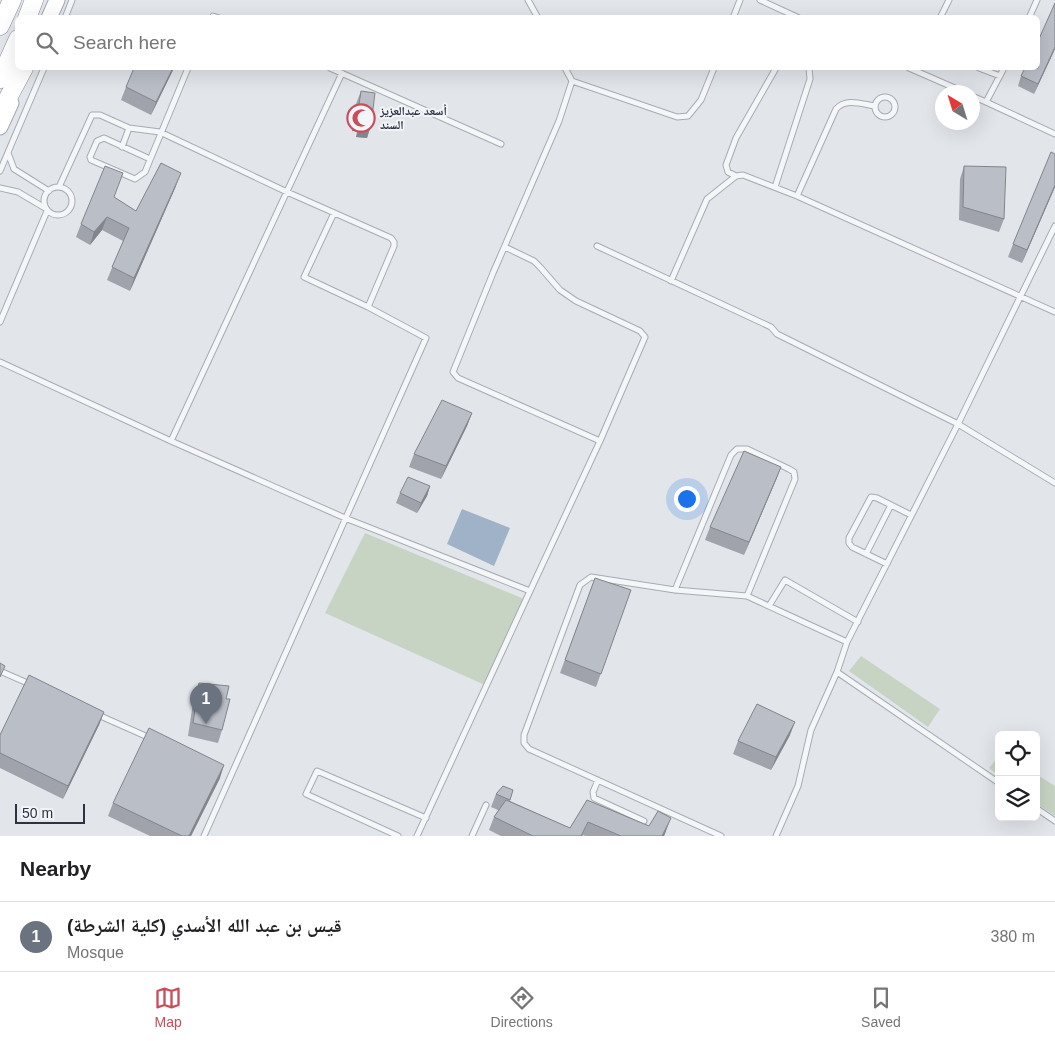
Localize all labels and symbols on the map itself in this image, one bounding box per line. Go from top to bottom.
north arrow [935,85,980,130]
mosque icon: أسعد عبدالعزيز السند [346,103,376,133]
place label: أسعد عبدالعزيز السند [379,104,447,132]
your location [674,486,700,512]
pin: 1 [190,683,222,724]
scale bar [15,801,85,824]

